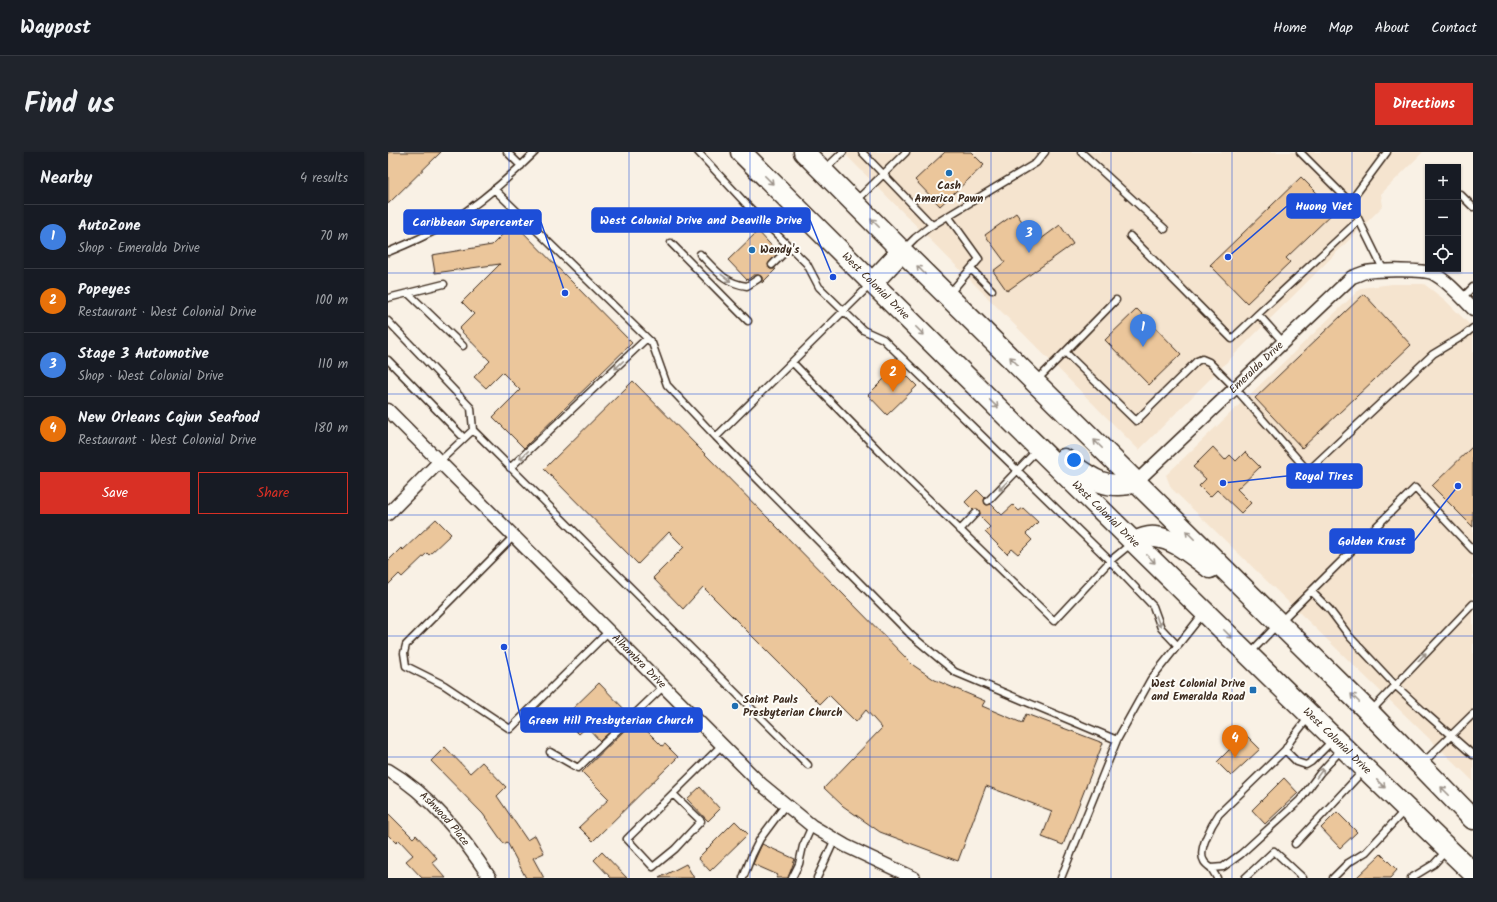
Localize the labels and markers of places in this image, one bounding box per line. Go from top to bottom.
marker: Cash America Pawn [944,168,954,178]
place label: Cash America Pawn [915,177,983,208]
callout: Huong Viet [1287,194,1360,218]
callout: West Colonial Drive and Deaville Drive [592,208,810,232]
callout: Caribbean Supercenter [404,210,541,234]
pin: 3 [1016,220,1042,253]
place label: Wendy's [760,241,800,259]
marker: Wendy's [747,245,757,255]
pin: 1 [1130,314,1156,347]
pin: 2 [880,359,906,392]
callout: Royal Tires [1287,464,1362,488]
callout: Golden Krust [1330,529,1414,553]
place label: West Colonial Drive and Emeralda Road [1151,675,1246,706]
marker: West Colonial Drive and Emeralda Road [1248,685,1258,695]
place label: Saint Pauls Presbyterian Church [743,691,842,722]
marker: Saint Pauls Presbyterian Church [730,701,740,711]
callout: Green Hill Presbyterian Church [521,708,702,732]
pin: 4 [1222,725,1248,758]

